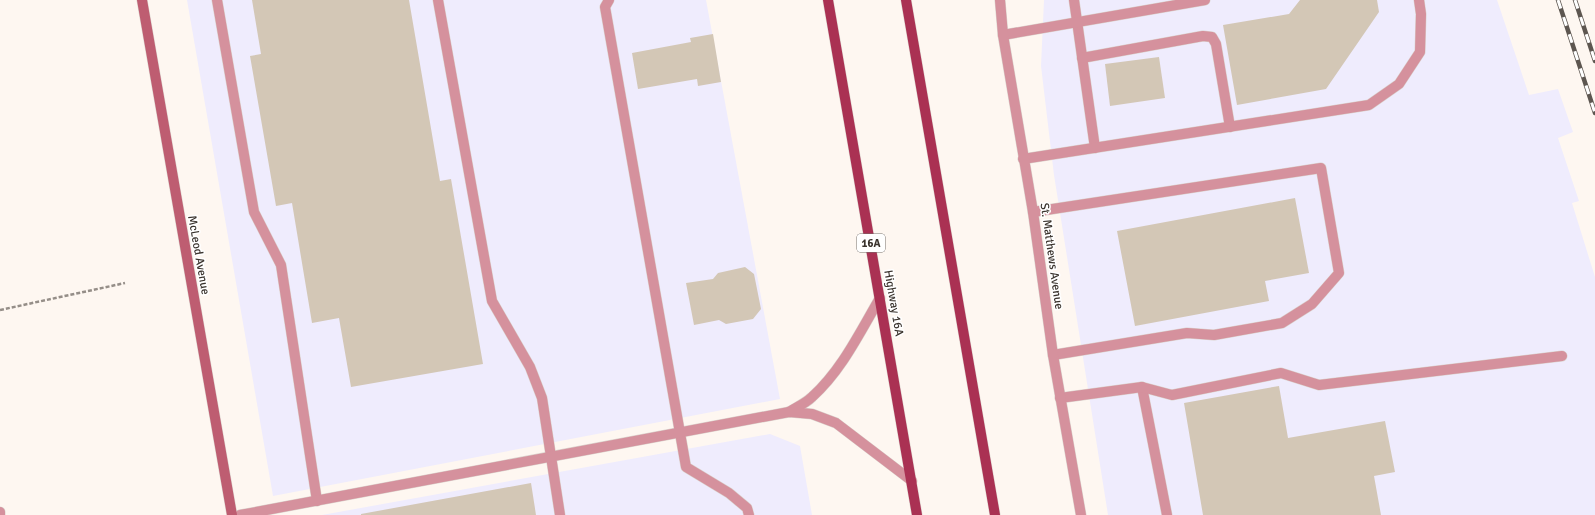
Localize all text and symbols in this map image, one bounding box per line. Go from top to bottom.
street label: St. Matthews Avenue [1037,202,1066,310]
street label: McLeod Avenue [184,214,213,296]
road number: 16A [857,234,885,252]
street label: Highway 16A [880,269,907,338]

